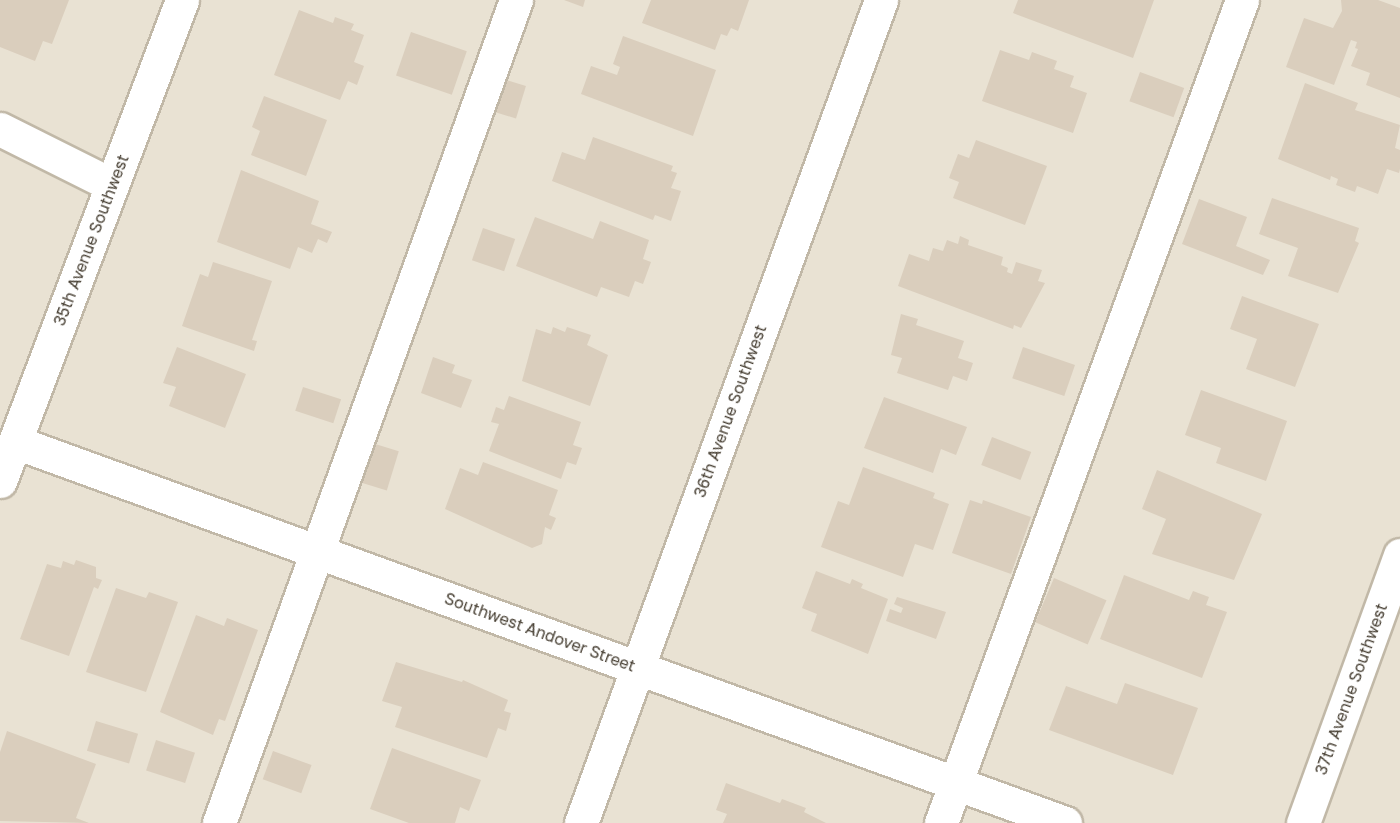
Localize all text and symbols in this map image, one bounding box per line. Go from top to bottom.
street label: 35th Avenue Southwest [49,152,133,328]
street label: 36th Avenue Southwest [690,322,770,500]
street label: Southwest Andover Street [442,588,638,676]
street label: 37th Avenue Southwest [1311,601,1391,777]

